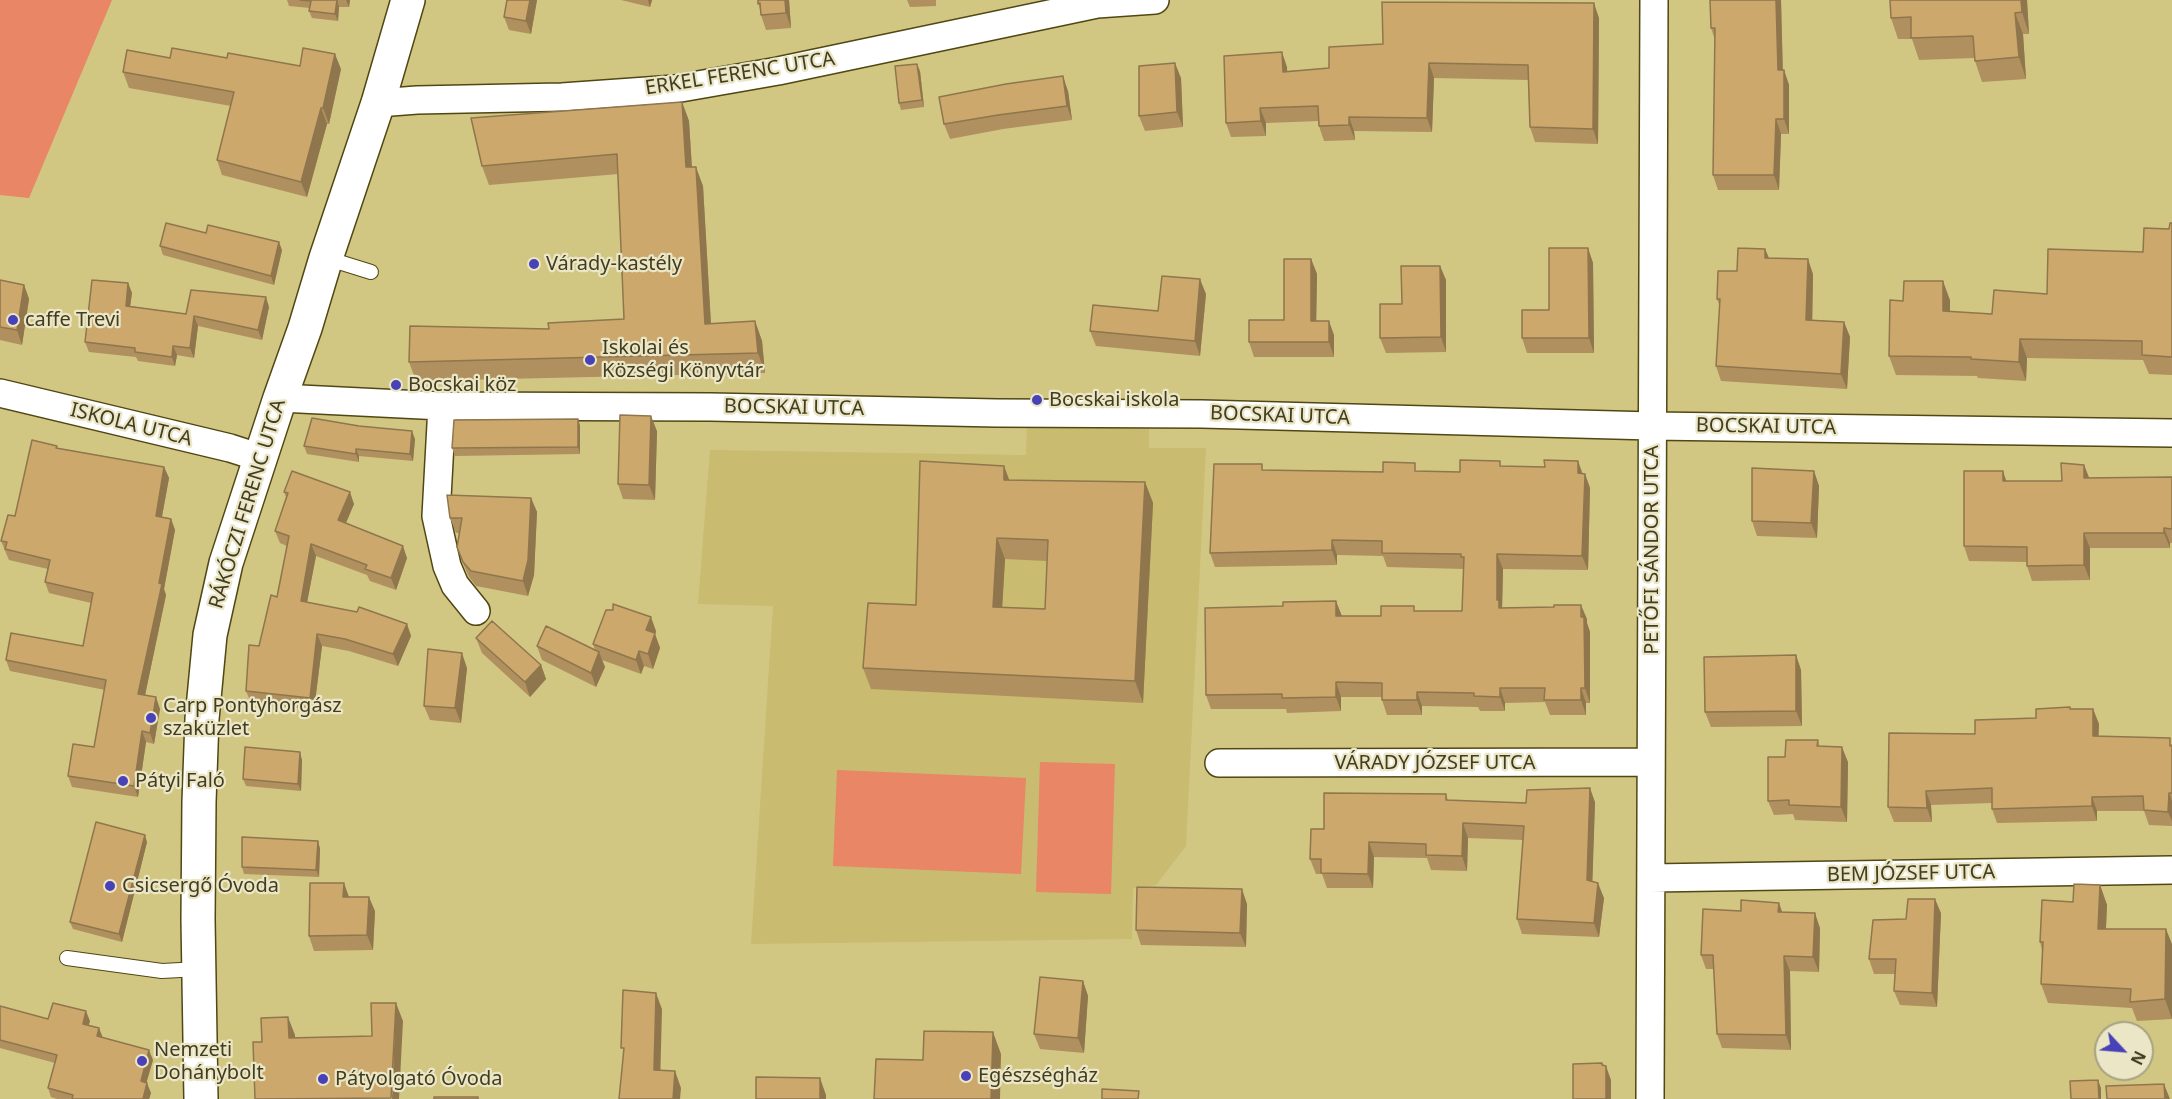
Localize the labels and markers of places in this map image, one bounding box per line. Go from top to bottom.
place label: Várady-kastély [546,252,682,276]
marker: Várady-kastély [527,257,541,271]
place label: caffe Trevi [25,308,120,332]
marker: caffe Trevi [6,313,20,327]
place label: Iskolai és Községi Könyvtár [602,336,763,383]
marker: Iskolai és Községi Könyvtár [583,353,597,367]
place label: Bocskai köz [408,373,517,397]
marker: Bocskai köz [389,378,403,392]
place label: Bocskai iskola [1049,388,1179,412]
marker: Bocskai iskola [1030,393,1044,407]
place label: Carp Pontyhorgász szaküzlet [163,694,342,741]
marker: Carp Pontyhorgász szaküzlet [144,711,158,725]
place label: Pátyi Faló [135,769,225,793]
marker: Pátyi Faló [116,774,130,788]
place label: Csicsergő Óvoda [122,874,279,898]
marker: Csicsergő Óvoda [103,879,117,893]
place label: Nemzeti Dohánybolt [154,1038,264,1085]
marker: Nemzeti Dohánybolt [135,1054,149,1068]
place label: Egészségház [978,1064,1098,1088]
place label: Pátyolgató Óvoda [335,1067,502,1091]
marker: Egészségház [959,1069,973,1083]
marker: Pátyolgató Óvoda [316,1072,330,1086]

